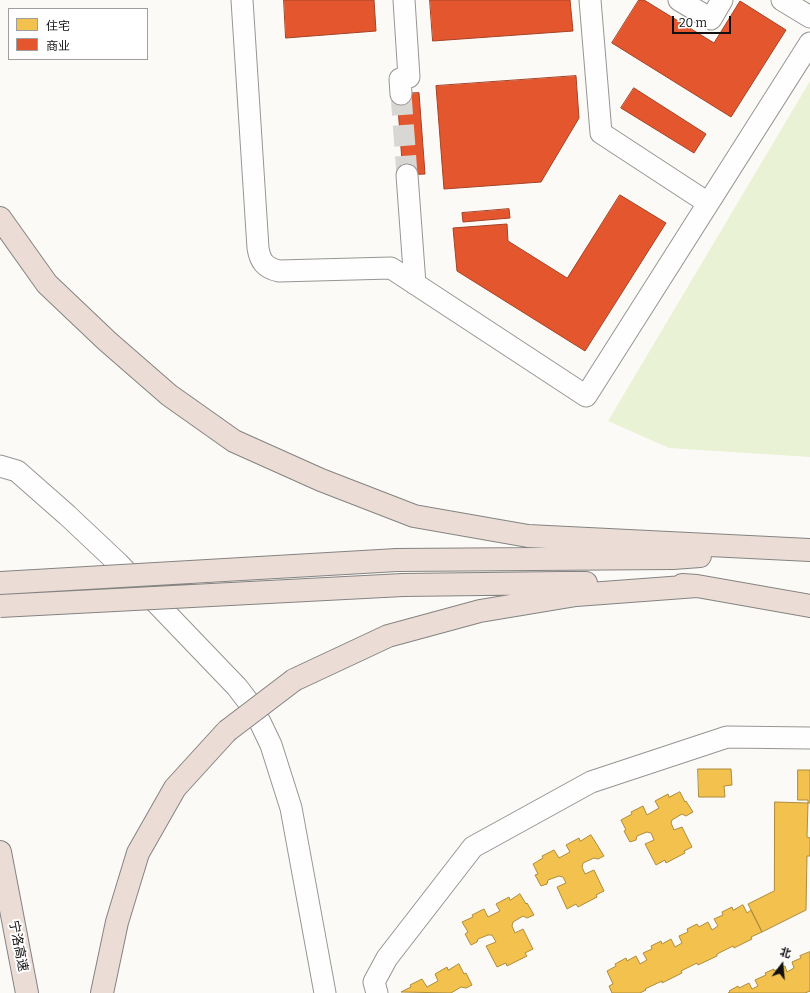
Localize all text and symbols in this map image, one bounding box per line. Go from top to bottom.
legend [8,8,148,60]
scale bar [674,8,733,34]
text: 20 m [679,16,707,30]
text: 住宅 [46,19,70,33]
text: 商业 [46,39,70,53]
street label: 宁洛高速 [5,919,31,973]
north arrow [762,945,802,985]
text: 北 [778,945,793,961]

